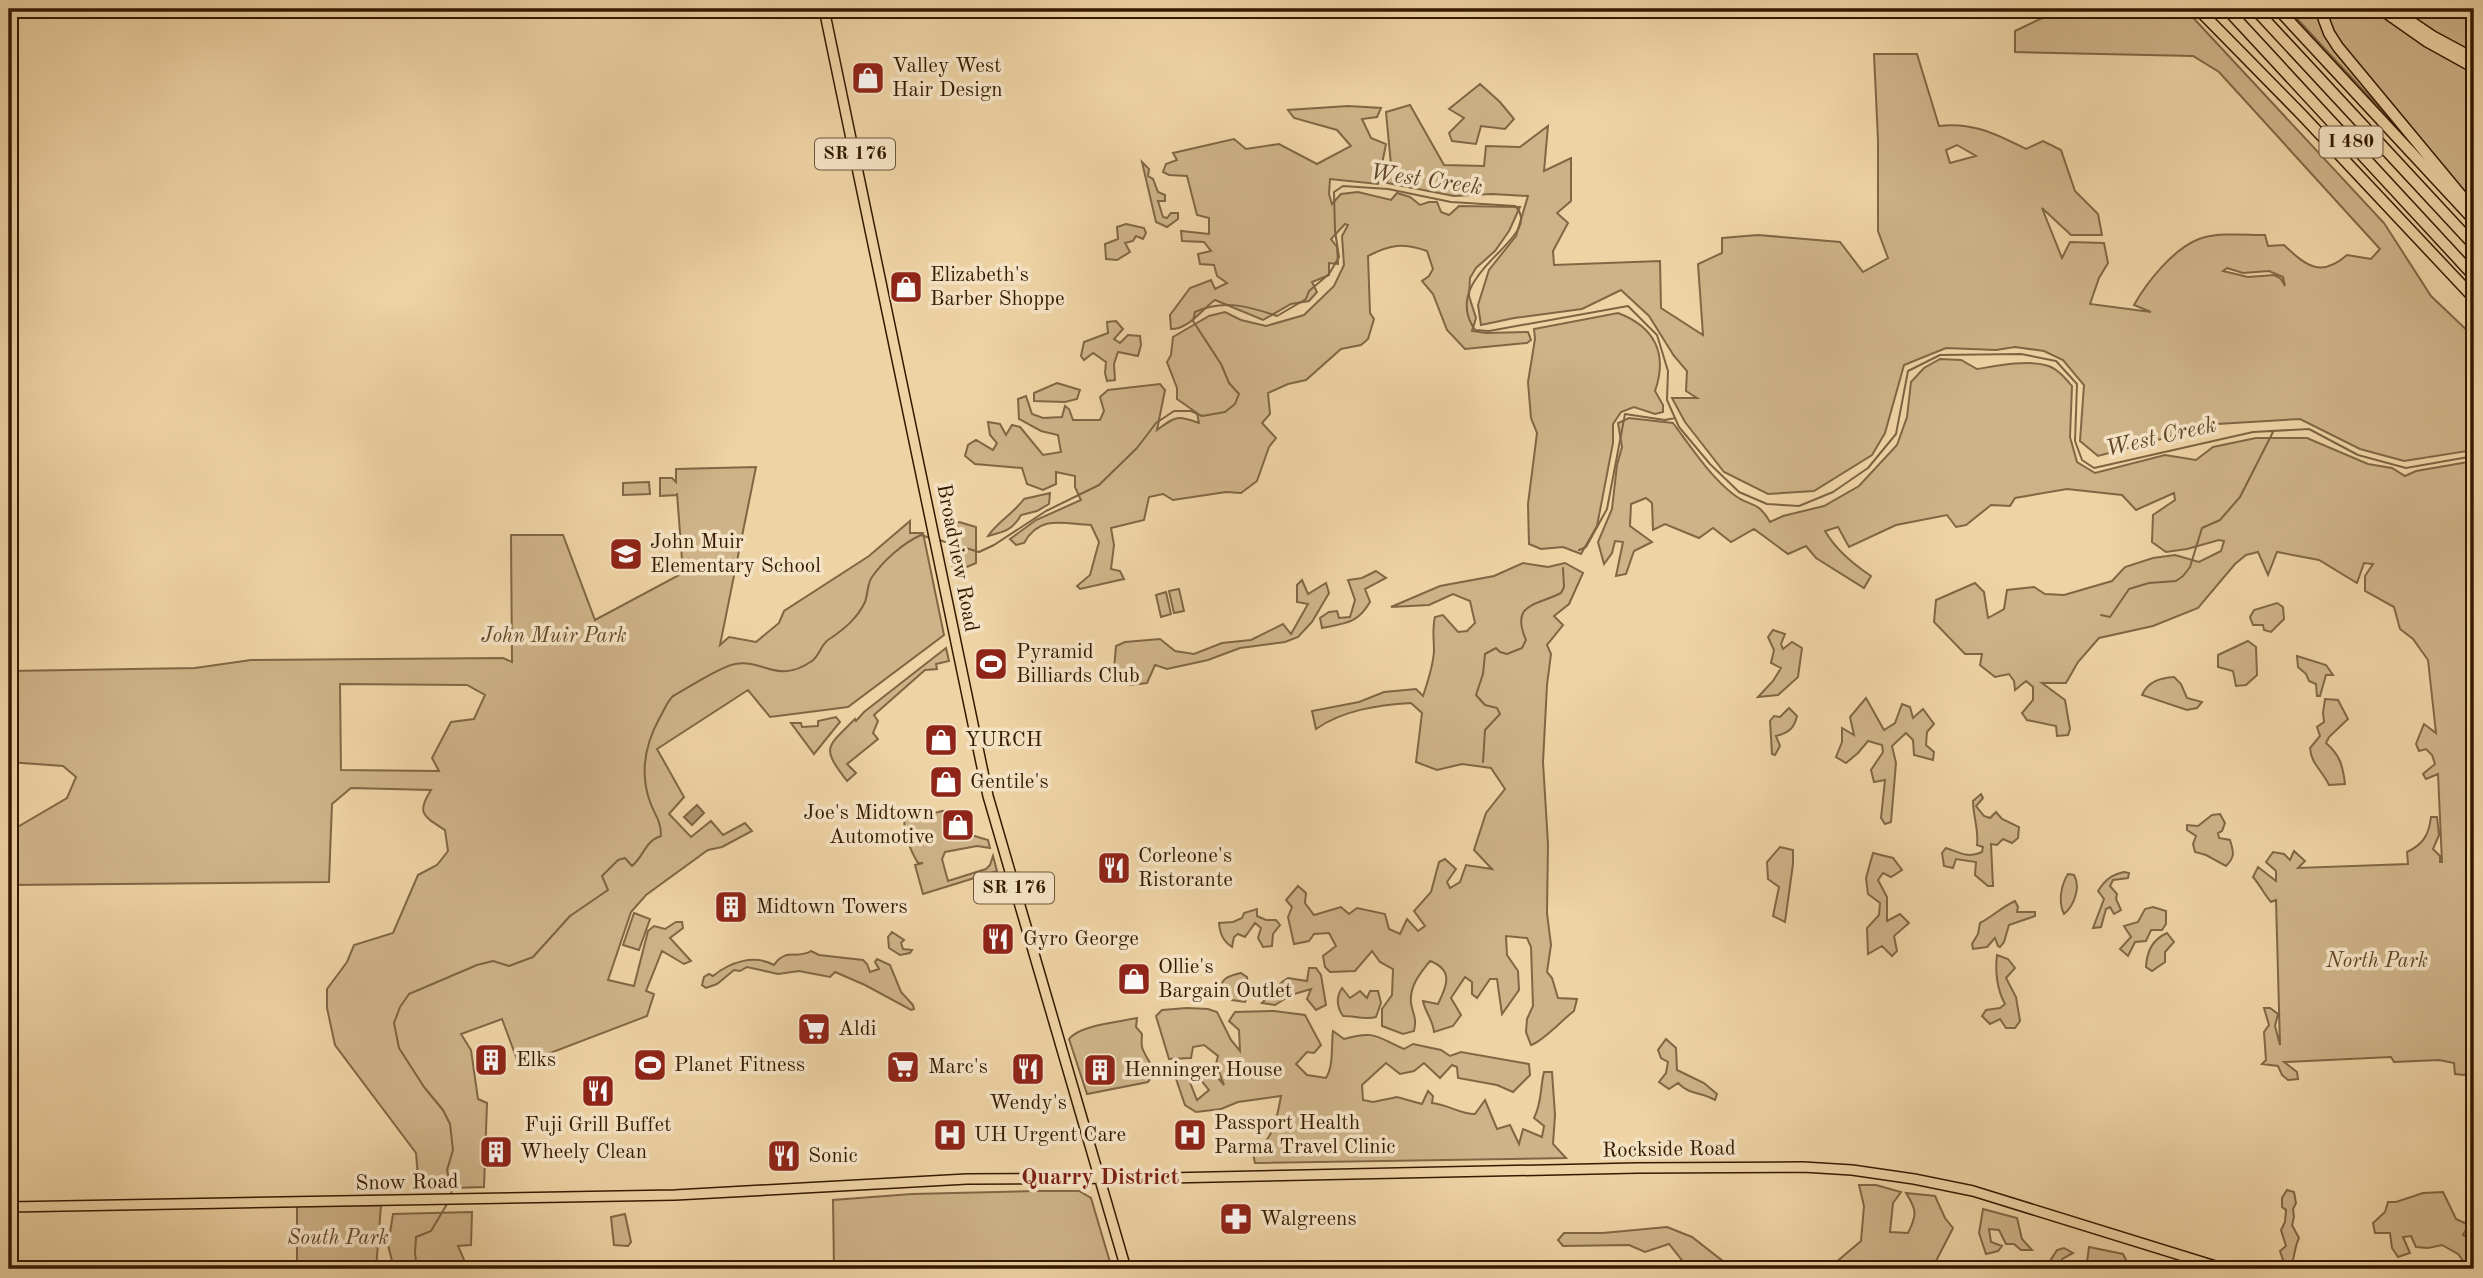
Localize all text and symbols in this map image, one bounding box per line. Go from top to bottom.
place label: Valley West Hair Design [892,56,1003,101]
shop icon: Valley West Hair Design [849,59,887,97]
road number: I 480 [2320,126,2382,158]
road number: SR 176 [815,138,895,170]
water label: West Creek [1368,161,1484,199]
place label: Elizabeth's Barber Shoppe [930,265,1065,310]
shop icon: Elizabeth's Barber Shoppe [887,268,925,306]
water label: West Creek [2103,413,2219,461]
street label: Broadview Road [932,482,982,634]
place label: John Muir Elementary School [650,532,821,577]
school or university icon: John Muir Elementary School [607,535,645,573]
park label: John Muir Park [481,626,627,647]
place label: Pyramid Billiards Club [1016,642,1140,687]
sports icon: Pyramid Billiards Club [972,645,1010,683]
shop icon: YURCH [922,721,960,759]
place label: YURCH [965,730,1042,751]
shop icon: Gentile's [927,763,965,801]
place label: Gentile's [970,772,1049,793]
place label: Joe's Midtown Automotive [803,803,934,848]
shop icon: Joe's Midtown Automotive [939,806,977,844]
place label: Corleone's Ristorante [1138,846,1233,891]
restaurant icon: Corleone's Ristorante [1095,849,1133,887]
road number: SR 176 [974,873,1054,904]
building icon: Midtown Towers [712,888,750,926]
place label: Midtown Towers [756,897,908,918]
restaurant icon: Gyro George [979,920,1017,958]
place label: Gyro George [1023,929,1139,950]
park label: North Park [2325,951,2428,972]
place label: Ollie's Bargain Outlet [1158,957,1292,1002]
shop icon: Ollie's Bargain Outlet [1115,960,1153,998]
supermarket icon: Aldi [795,1010,833,1048]
place label: Aldi [838,1019,876,1040]
building icon: Elks [472,1041,510,1079]
sports icon: Planet Fitness [631,1046,669,1084]
supermarket icon: Marc's [884,1048,922,1086]
place label: Elks [516,1050,556,1071]
restaurant icon: Wendy's [1009,1050,1047,1088]
building icon: Henninger House [1081,1051,1119,1089]
place label: Planet Fitness [674,1055,805,1076]
place label: Marc's [928,1057,988,1078]
place label: Henninger House [1124,1060,1282,1081]
restaurant icon: Fuji Grill Buffet [579,1072,617,1110]
place label: Wendy's [989,1093,1067,1114]
place label: Passport Health Parma Travel Clinic [1214,1113,1395,1158]
place label: Fuji Grill Buffet [525,1115,671,1136]
hospital icon: UH Urgent Care [931,1116,969,1154]
hospital icon: Passport Health Parma Travel Clinic [1171,1116,1209,1154]
place label: UH Urgent Care [974,1125,1126,1146]
building icon: Wheely Clean [477,1133,515,1171]
restaurant icon: Sonic [765,1137,803,1175]
street label: Rockside Road [1602,1138,1736,1162]
place label: Wheely Clean [520,1142,647,1163]
place label: Sonic [808,1146,858,1167]
district label: Quarry District [1021,1166,1179,1189]
street label: Snow Road [355,1172,459,1194]
pharmacy icon: Walgreens [1217,1200,1255,1238]
place label: Walgreens [1260,1209,1357,1230]
park label: South Park [287,1228,389,1249]

